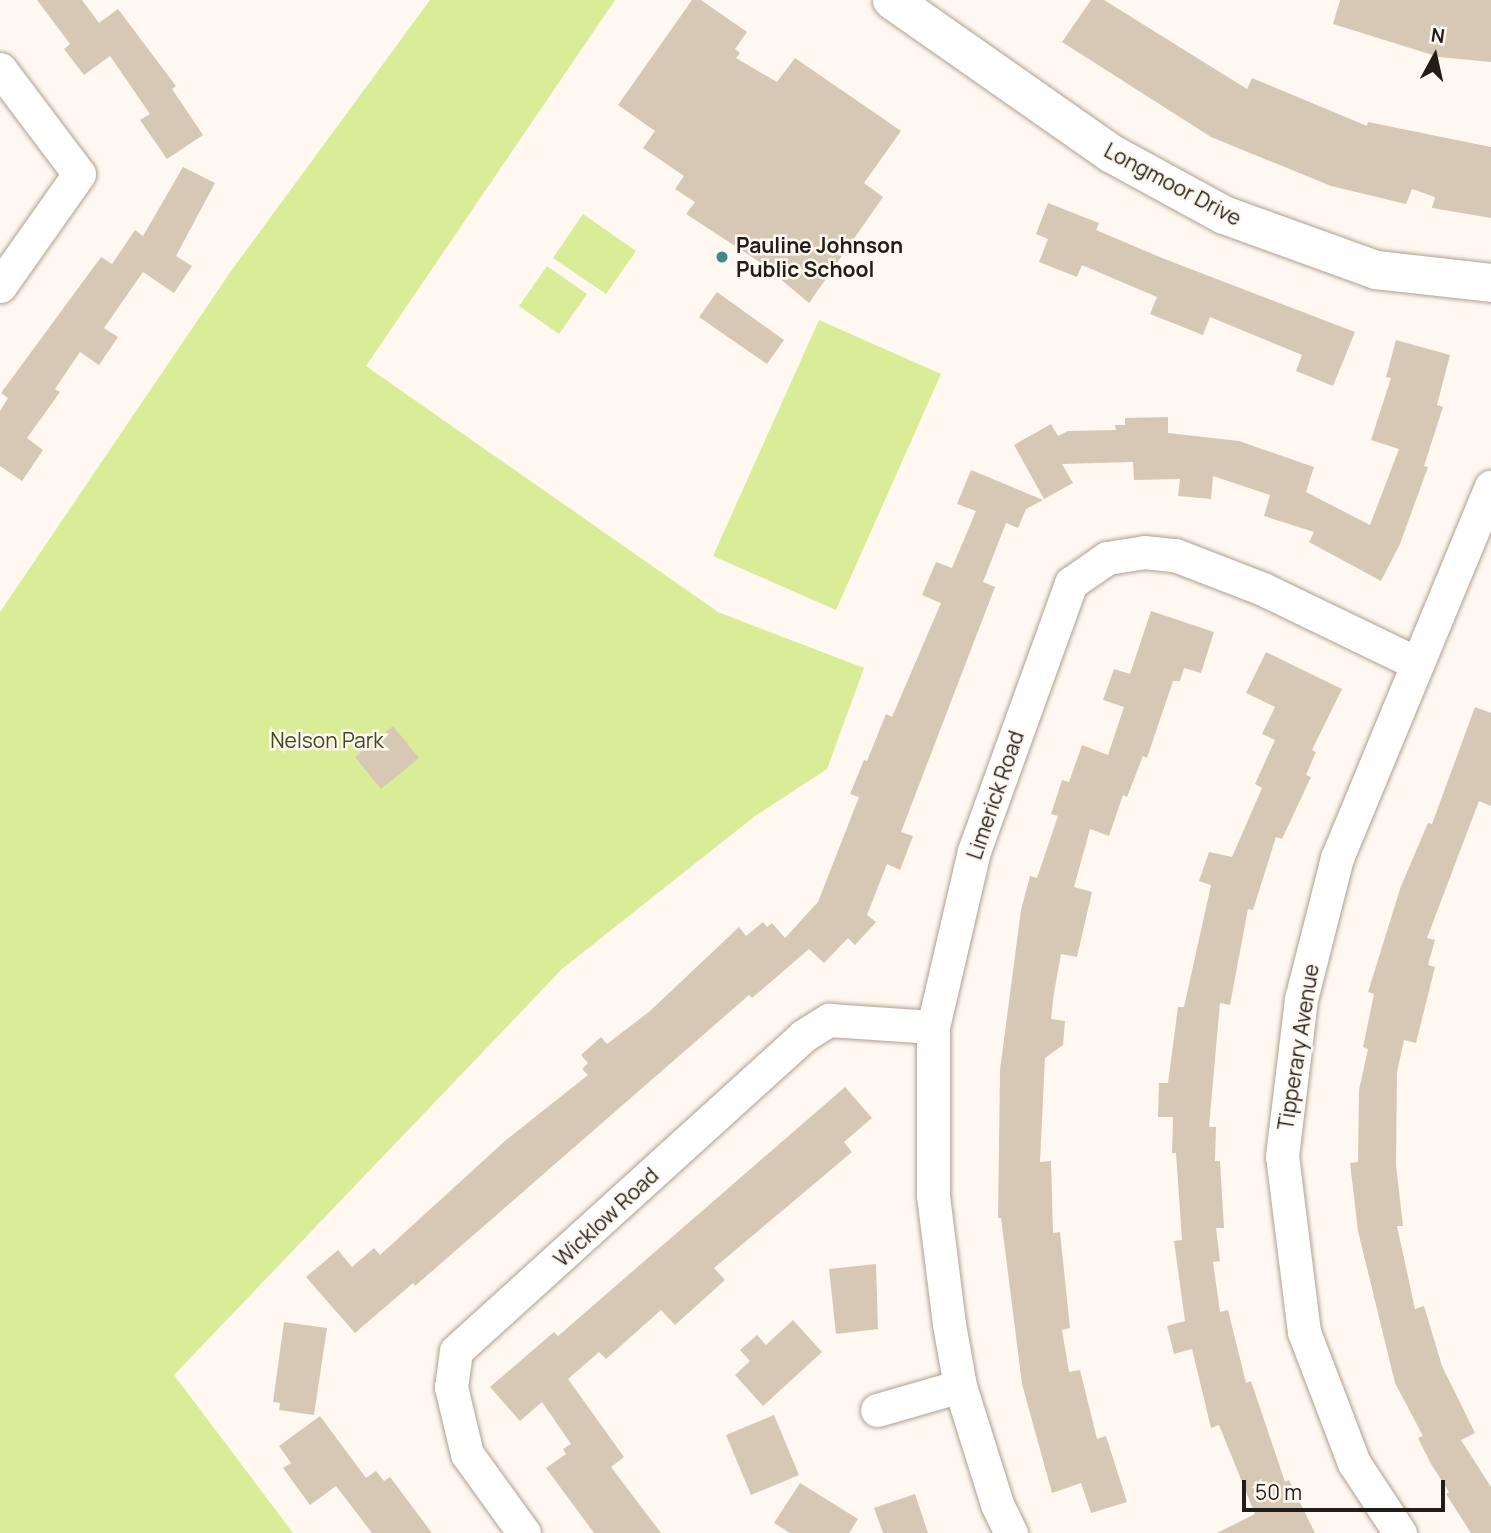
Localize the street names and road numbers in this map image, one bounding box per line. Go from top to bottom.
street label: Longmoor Drive [1100,137,1246,231]
street label: Limerick Road [961,727,1029,863]
street label: Tipperary Avenue [1272,962,1324,1132]
street label: Wicklow Road [549,1162,663,1272]

